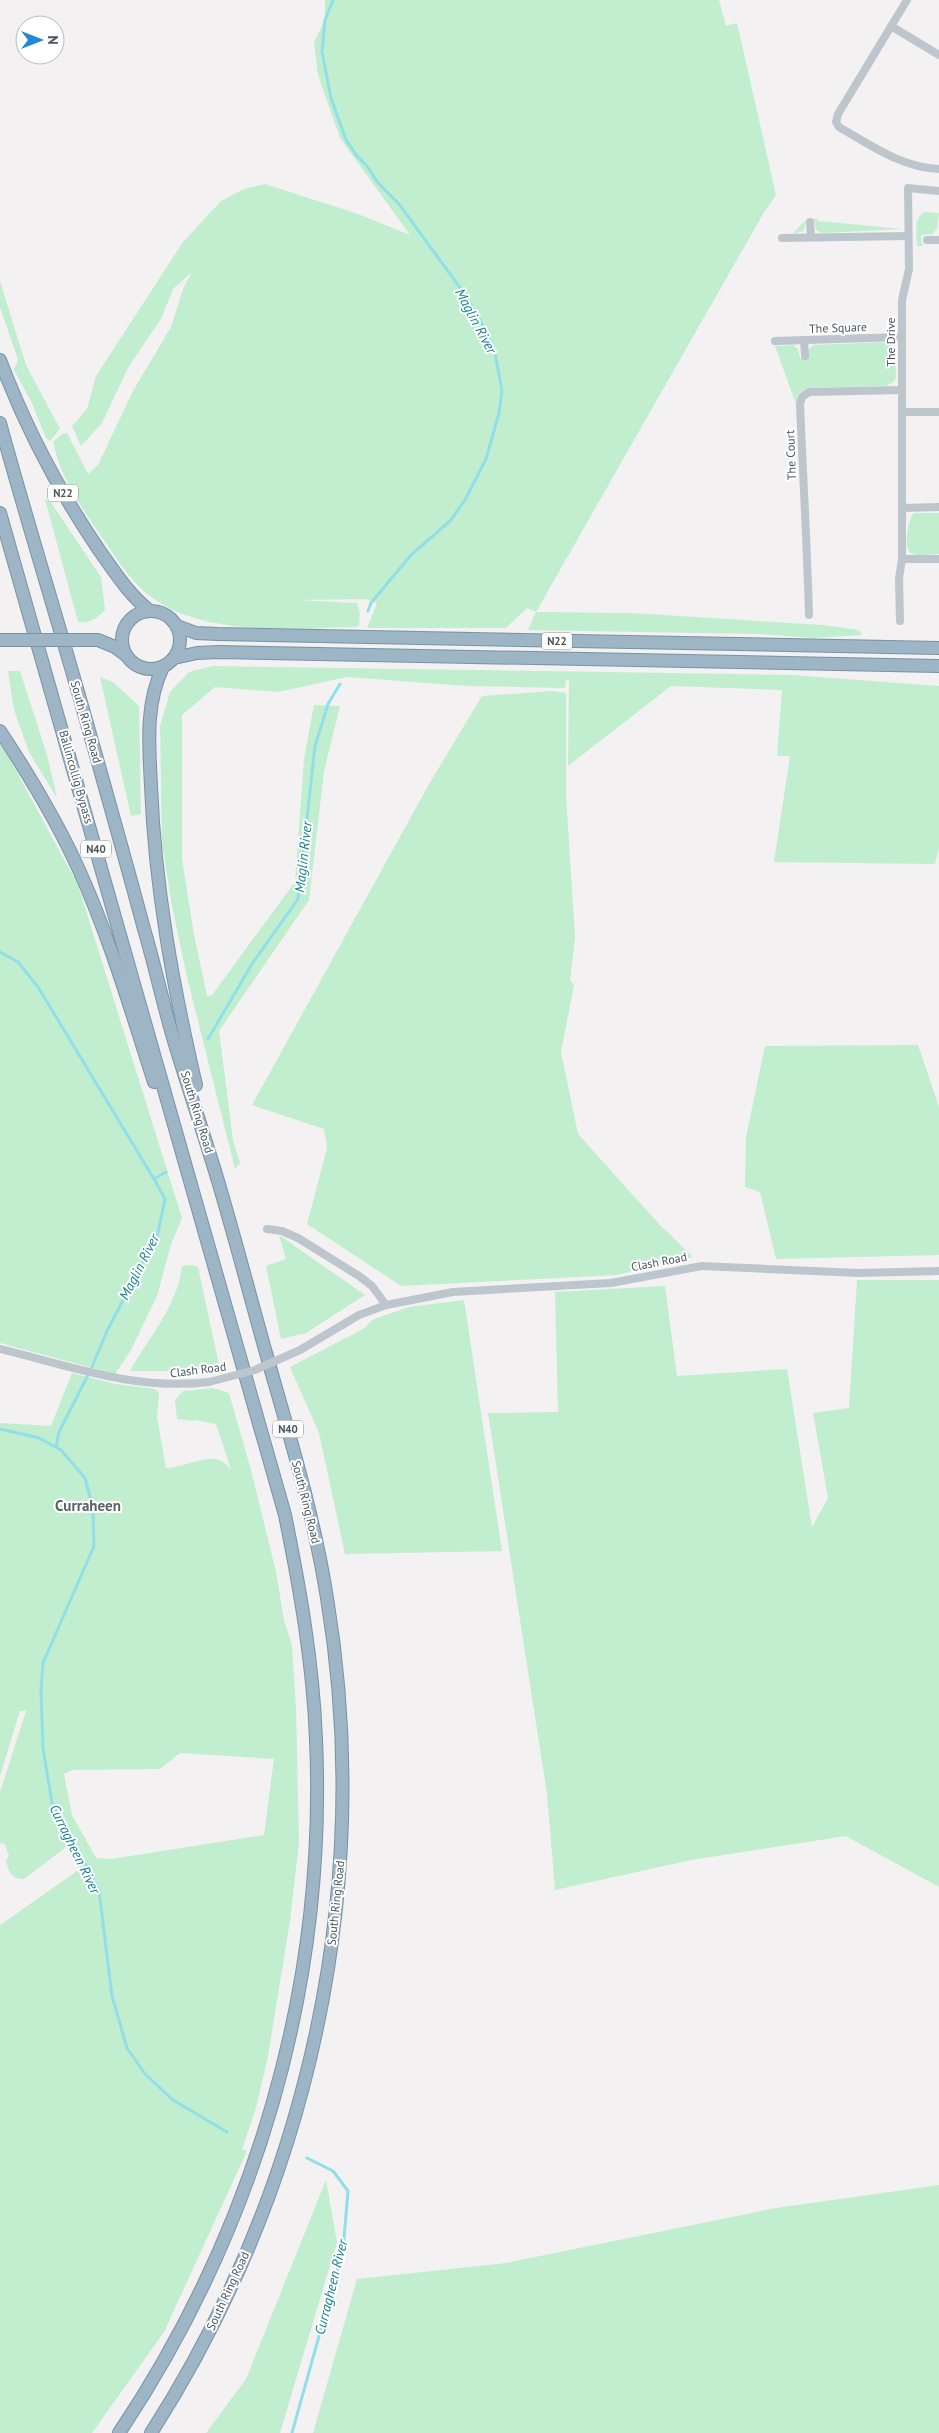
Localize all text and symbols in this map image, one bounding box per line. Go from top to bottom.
north arrow [15,15,65,65]
text: N [44,35,62,45]
water label: Maglin River [451,285,501,358]
street label: The Drive [883,317,898,367]
street label: The Square [809,319,867,336]
street label: The Court [782,430,799,480]
road number: N22 [48,484,78,502]
road number: N22 [542,632,572,649]
street label: South Ring Road [68,679,105,765]
street label: Ballincollig Bypass [56,728,97,825]
water label: Maglin River [290,819,316,893]
road number: N40 [81,841,111,858]
street label: South Ring Road [178,1069,217,1155]
water label: Maglin River [115,1230,164,1303]
street label: Clash Road [630,1249,688,1274]
street label: Clash Road [169,1359,227,1380]
road number: N40 [273,1420,303,1438]
street label: South Ring Road [289,1459,324,1545]
district label: Curraheen [55,1496,121,1515]
water label: Curragheen River [46,1801,105,1898]
street label: South Ring Road [324,1860,347,1946]
water label: Curragheen River [311,2236,352,2336]
street label: South Ring Road [203,2249,252,2333]

